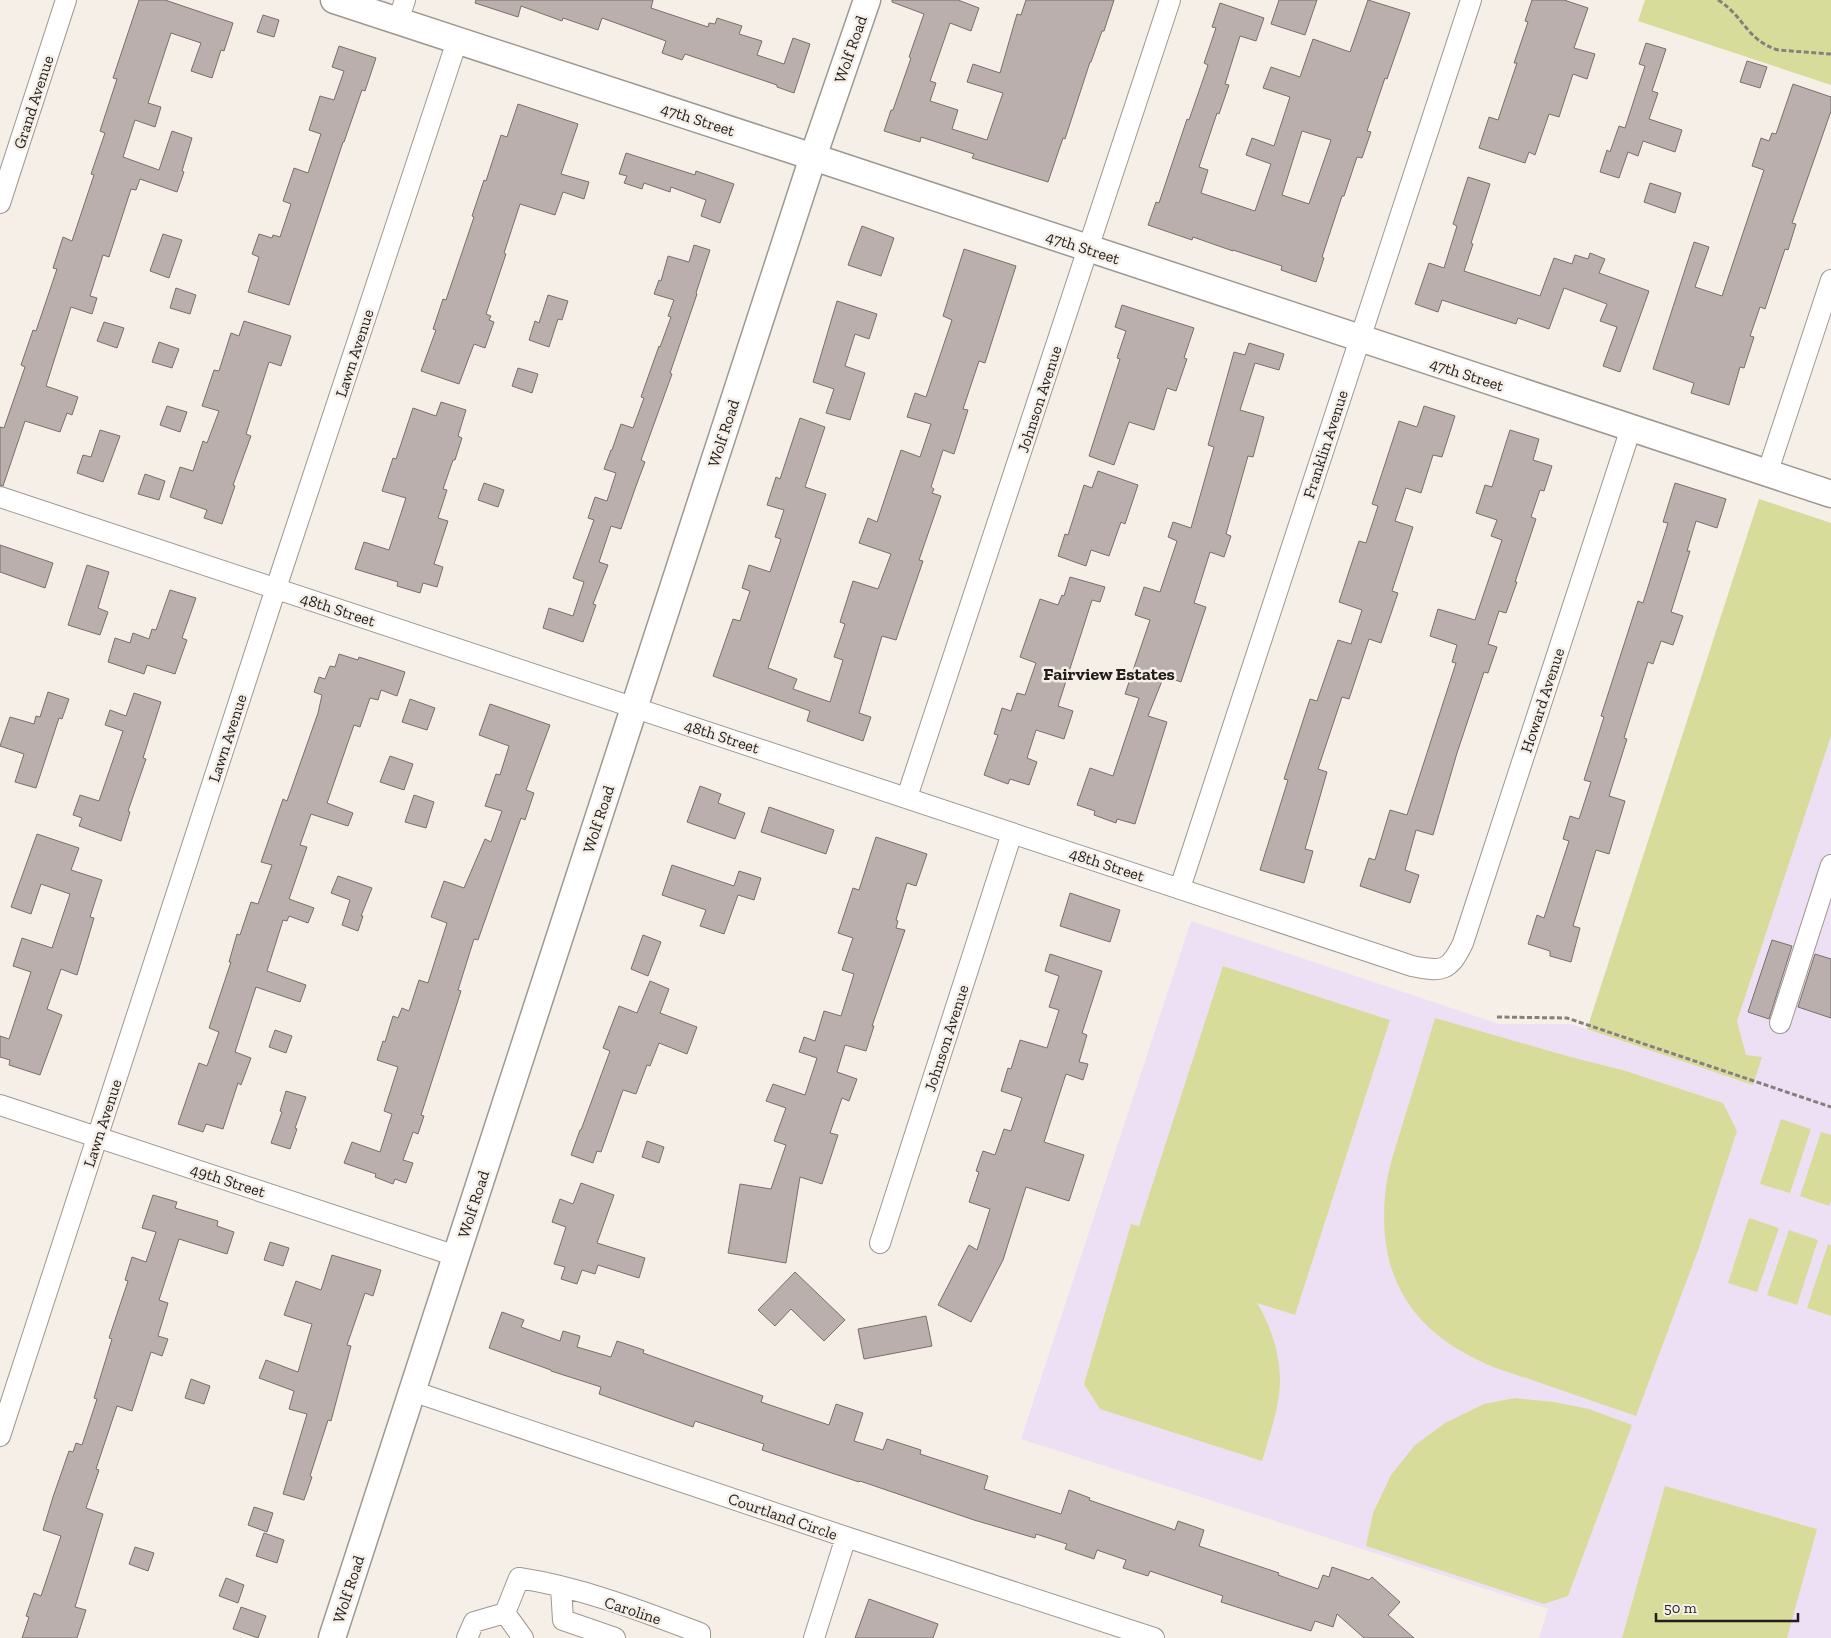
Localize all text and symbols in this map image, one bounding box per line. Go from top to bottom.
street label: Wolf Road [830,13,871,85]
street label: Grand Avenue [9,53,58,151]
street label: 47th Street [659,99,737,140]
street label: 47th Street [1044,227,1122,268]
street label: Lawn Avenue [331,307,378,400]
street label: Johnson Avenue [1013,343,1066,455]
street label: 47th Street [1428,354,1506,395]
street label: Franklin Avenue [1299,388,1352,501]
street label: Wolf Road [704,397,743,469]
street label: 48th Street [298,588,378,631]
street label: Howard Avenue [1517,645,1568,755]
district label: Fairview Estates [1043,663,1175,685]
street label: Lawn Avenue [204,692,251,785]
street label: 48th Street [682,715,762,758]
street label: Wolf Road [579,783,618,855]
street label: 48th Street [1067,843,1147,886]
street label: Johnson Avenue [920,982,973,1094]
street label: Lawn Avenue [79,1077,126,1170]
street label: 49th Street [188,1159,268,1202]
street label: Wolf Road [454,1168,493,1240]
street label: Courtland Circle [726,1489,840,1544]
street label: Wolf Road [329,1553,368,1625]
scale bar [1656,1590,1798,1622]
street label: Caroline [602,1592,664,1629]
text: 50 m [1664,1599,1697,1617]

